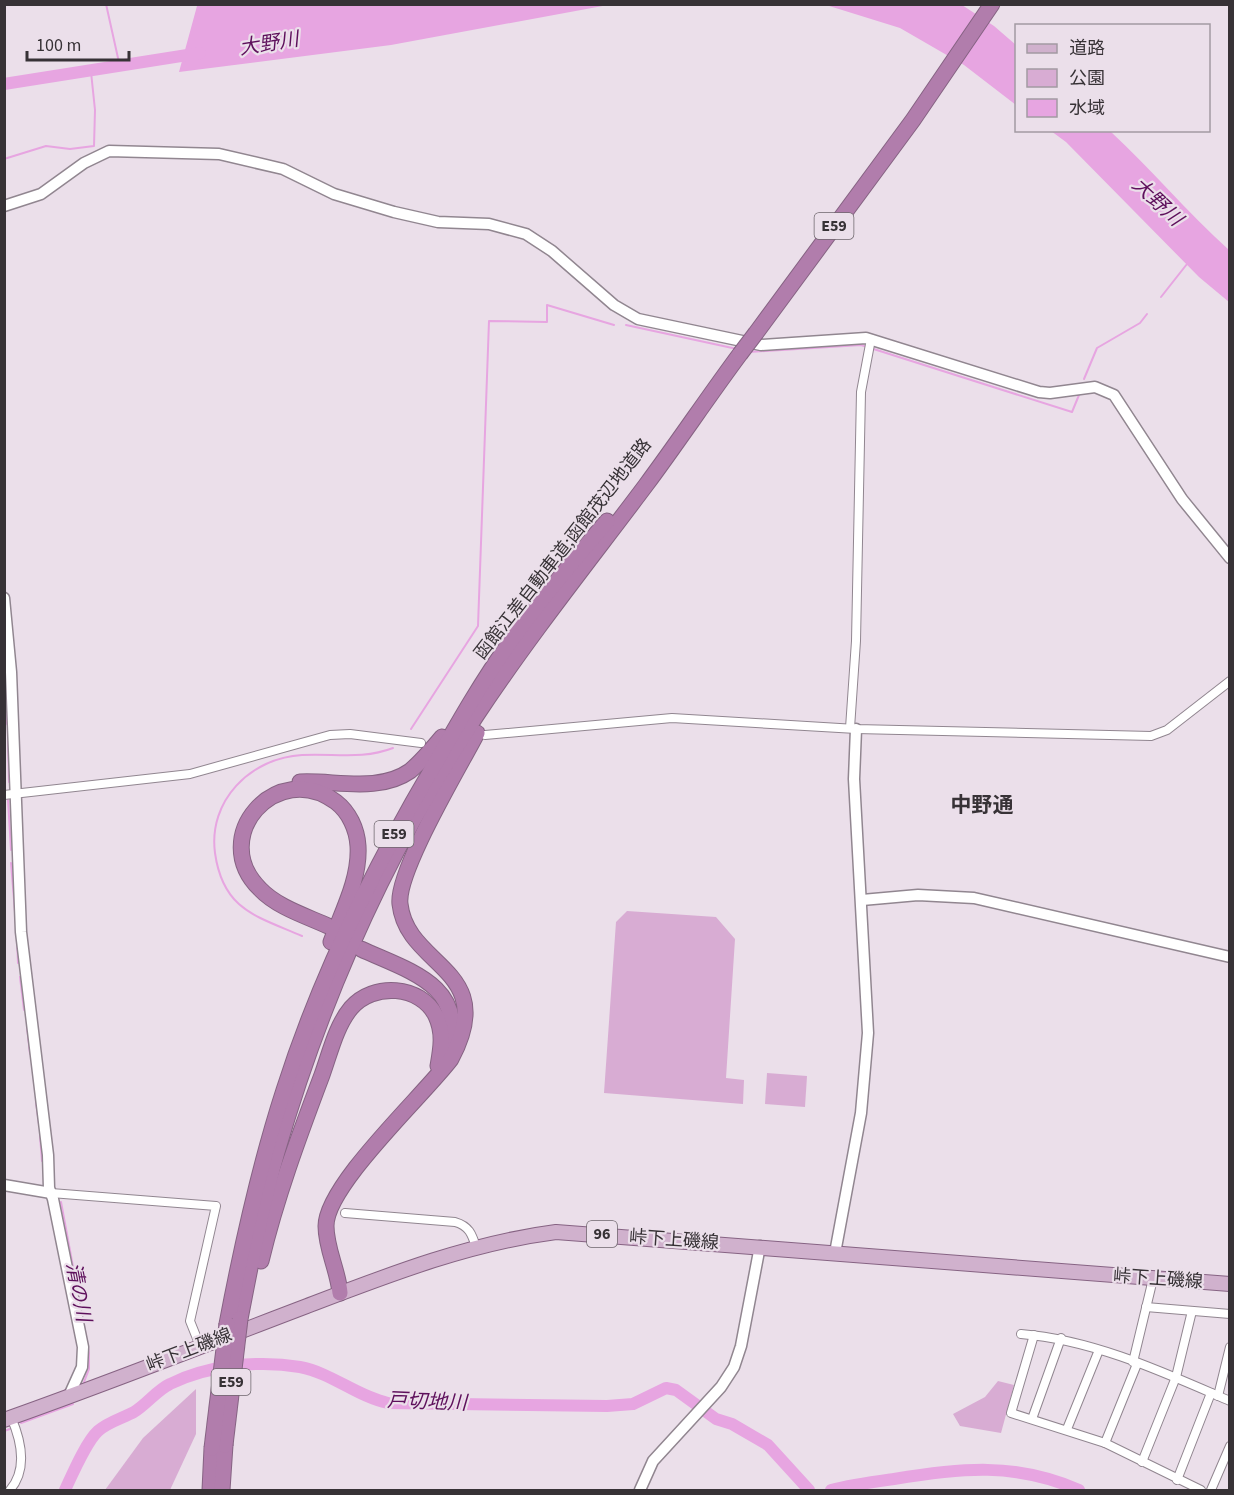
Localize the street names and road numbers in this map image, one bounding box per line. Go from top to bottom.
road number: E59 [814,213,854,239]
street label: 函館江差自動車道;函館茂辺地道路 [469,433,657,665]
road number: E59 [374,821,414,847]
road number: 96 [587,1221,617,1247]
street label: 峠下上磯線 [628,1224,720,1256]
street label: 峠下上磯線 [1112,1263,1204,1295]
street label: 峠下上磯線 [143,1322,235,1378]
road number: E59 [212,1369,250,1395]

